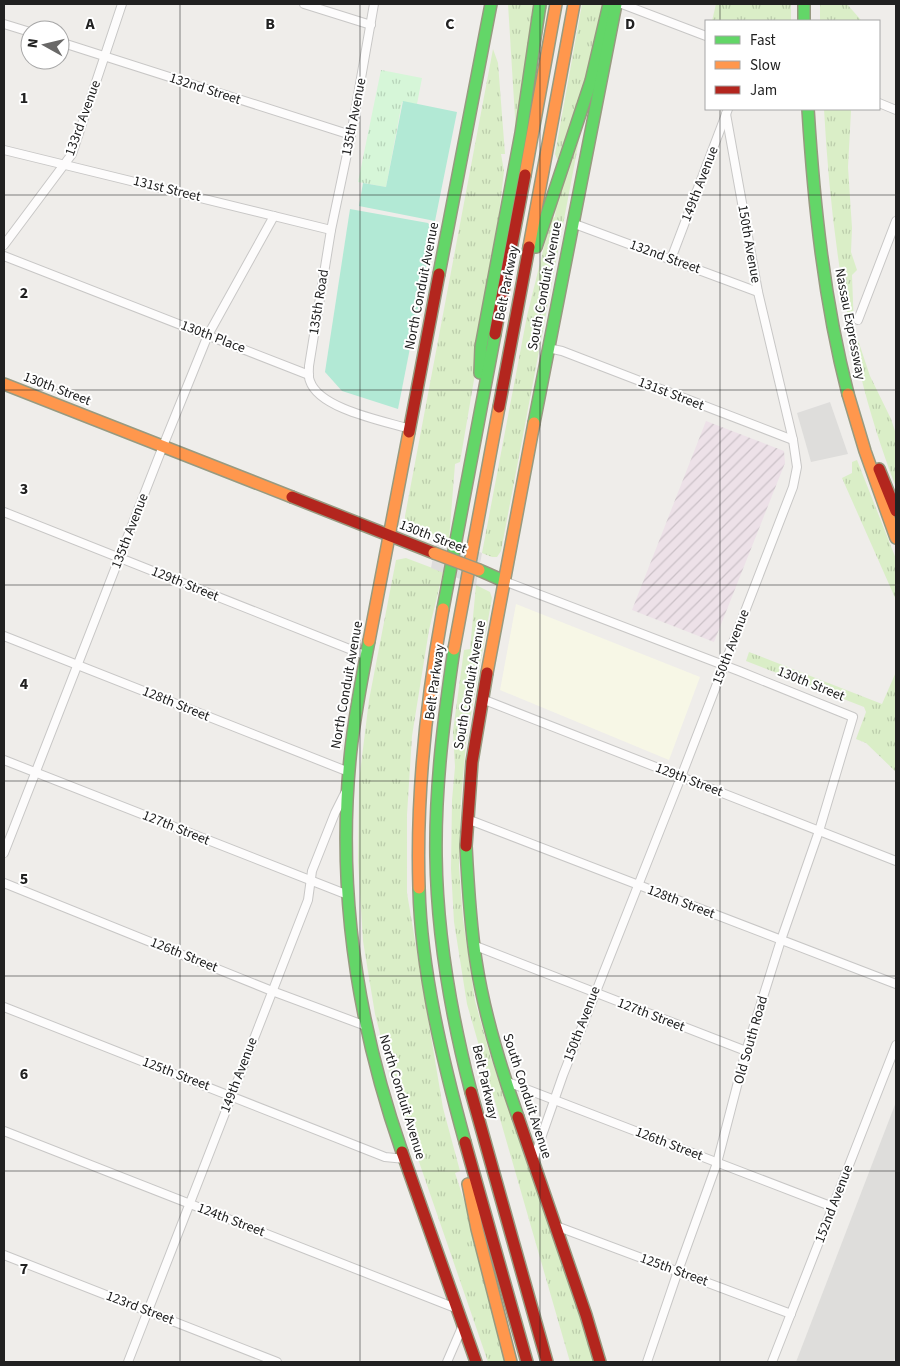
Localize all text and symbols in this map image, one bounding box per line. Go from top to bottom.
text: A [84,13,95,35]
text: B [265,13,275,35]
text: C [445,13,455,35]
text: D [625,13,635,35]
north arrow [20,20,70,70]
legend [705,20,880,110]
text: Fast [750,30,776,51]
text: N [23,37,44,49]
text: Slow [750,55,781,76]
street label: 132nd Street [167,68,244,110]
street label: 135th Avenue [337,76,371,158]
street label: 133rd Avenue [60,77,106,159]
text: Jam [750,80,777,101]
text: 1 [20,87,28,109]
street label: 149th Avenue [676,143,724,225]
street label: 131st Street [131,171,203,207]
street label: 150th Avenue [732,203,766,285]
street label: South Conduit Avenue [523,220,567,352]
street label: North Conduit Avenue [400,221,444,351]
street label: 132nd Street [627,235,704,279]
street label: Belt Parkway [490,243,524,322]
street label: Nassau Expressway [829,267,871,382]
street label: 135th Road [304,268,334,336]
text: 2 [20,282,28,304]
street label: 130th Place [178,316,248,358]
street label: 130th Street [20,367,94,411]
street label: 131st Street [635,372,707,416]
text: 3 [20,478,28,500]
street label: 135th Avenue [106,490,154,572]
street label: 130th Street [396,515,470,559]
street label: 129th Street [148,561,222,607]
street label: 150th Avenue [707,606,755,688]
street label: North Conduit Avenue [326,619,368,750]
street label: South Conduit Avenue [449,619,491,751]
street label: Belt Parkway [420,643,450,721]
street label: 130th Street [774,661,848,707]
text: 4 [20,673,29,695]
street label: 128th Street [139,681,213,727]
street label: 129th Street [652,758,726,802]
street label: 127th Street [139,805,213,851]
text: 5 [20,868,28,890]
street label: 128th Street [644,880,718,924]
street label: 126th Street [147,932,221,978]
street label: 150th Avenue [558,983,606,1065]
street label: 127th Street [614,993,688,1037]
street label: Old South Road [729,993,773,1087]
street label: South Conduit Avenue [497,1031,557,1161]
street label: North Conduit Avenue [374,1032,430,1162]
street label: 149th Avenue [215,1034,263,1116]
street label: Belt Parkway [467,1043,503,1122]
street label: 125th Street [139,1052,213,1096]
text: 6 [20,1063,28,1085]
street label: 126th Street [632,1122,706,1166]
street label: 152nd Avenue [810,1162,858,1246]
street label: 124th Street [194,1198,268,1242]
street label: 125th Street [637,1248,711,1292]
text: 7 [20,1258,28,1280]
street label: 123rd Street [103,1286,177,1330]

